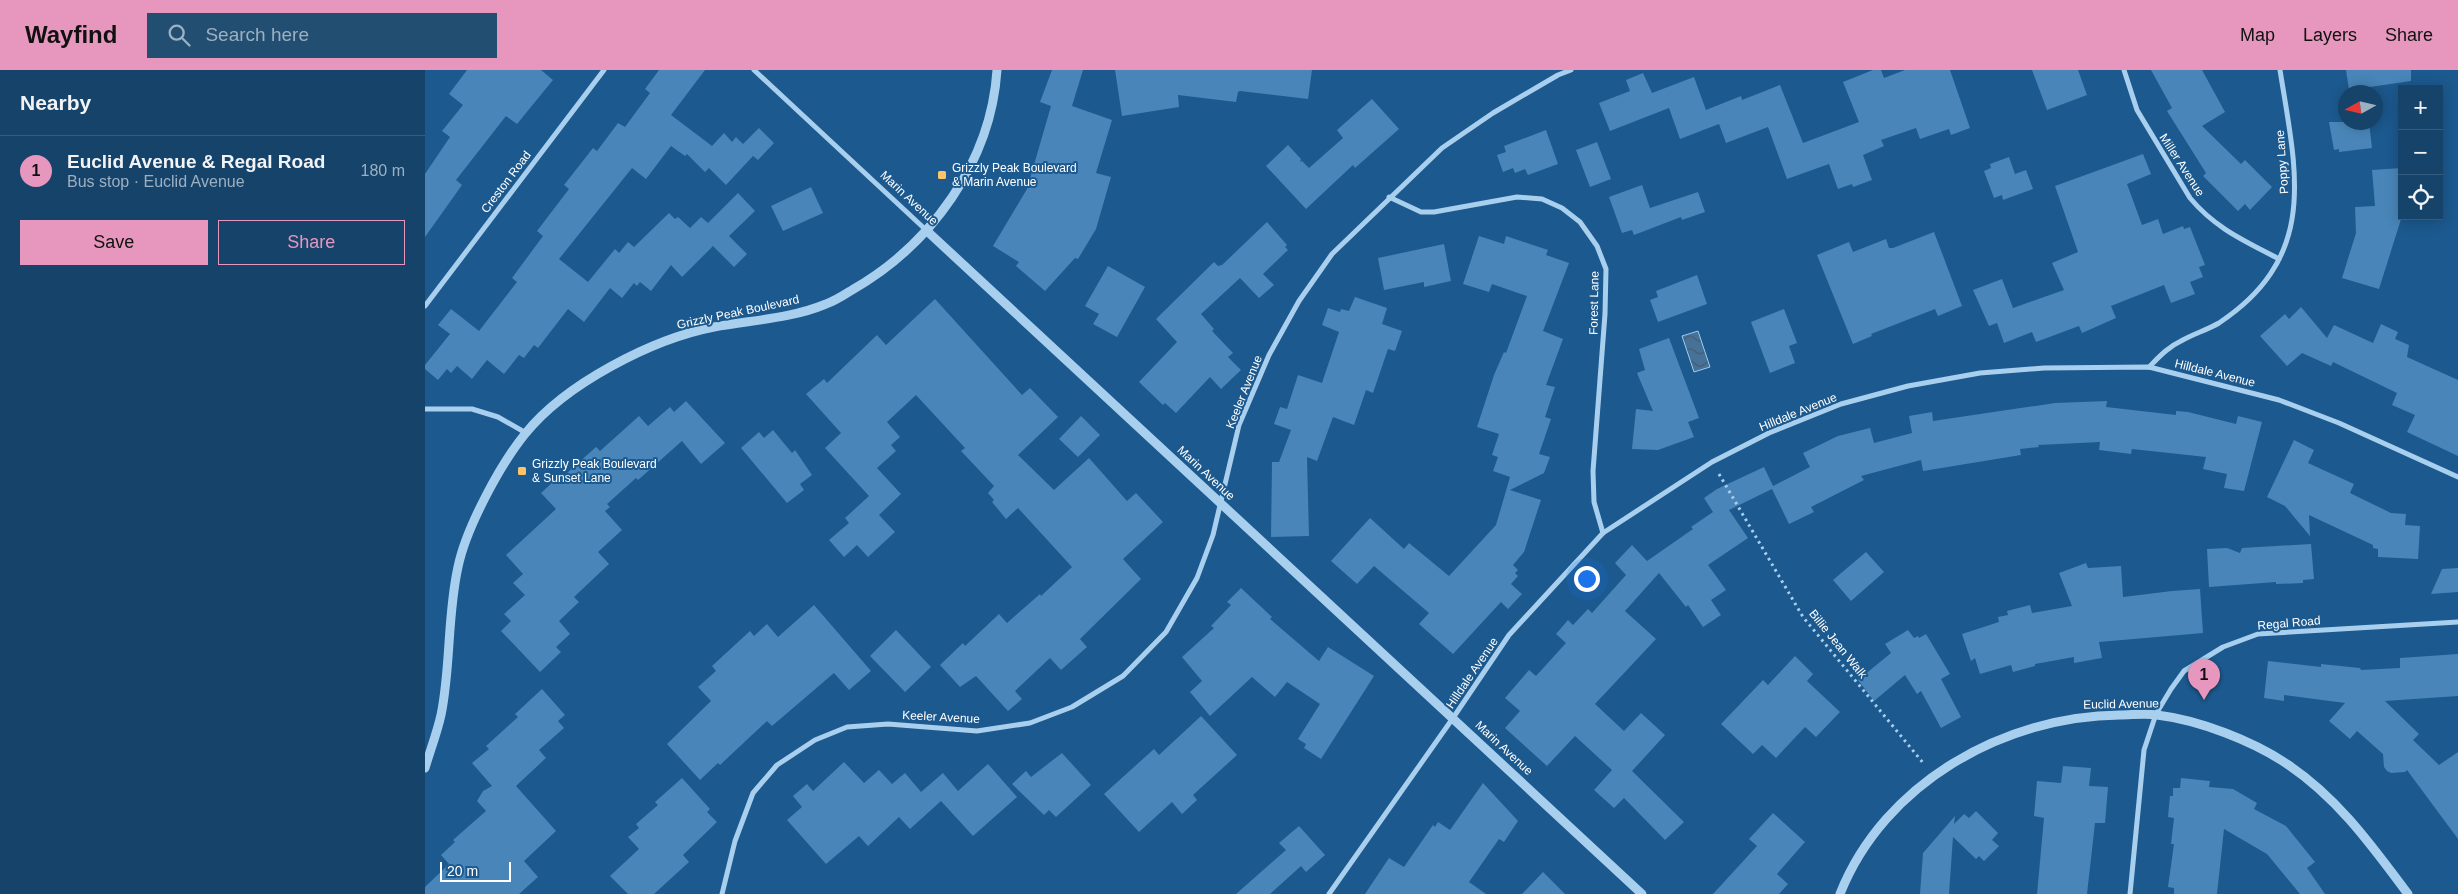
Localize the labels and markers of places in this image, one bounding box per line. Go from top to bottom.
place label: Grizzly Peak Boulevard & Marin Avenue [952,161,1077,189]
marker: Grizzly Peak Boulevard & Marin Avenue [936,169,948,181]
place label: Grizzly Peak Boulevard & Sunset Lane [532,457,657,485]
marker: Grizzly Peak Boulevard & Sunset Lane [516,465,528,477]
pin: 1 [2188,659,2220,700]

